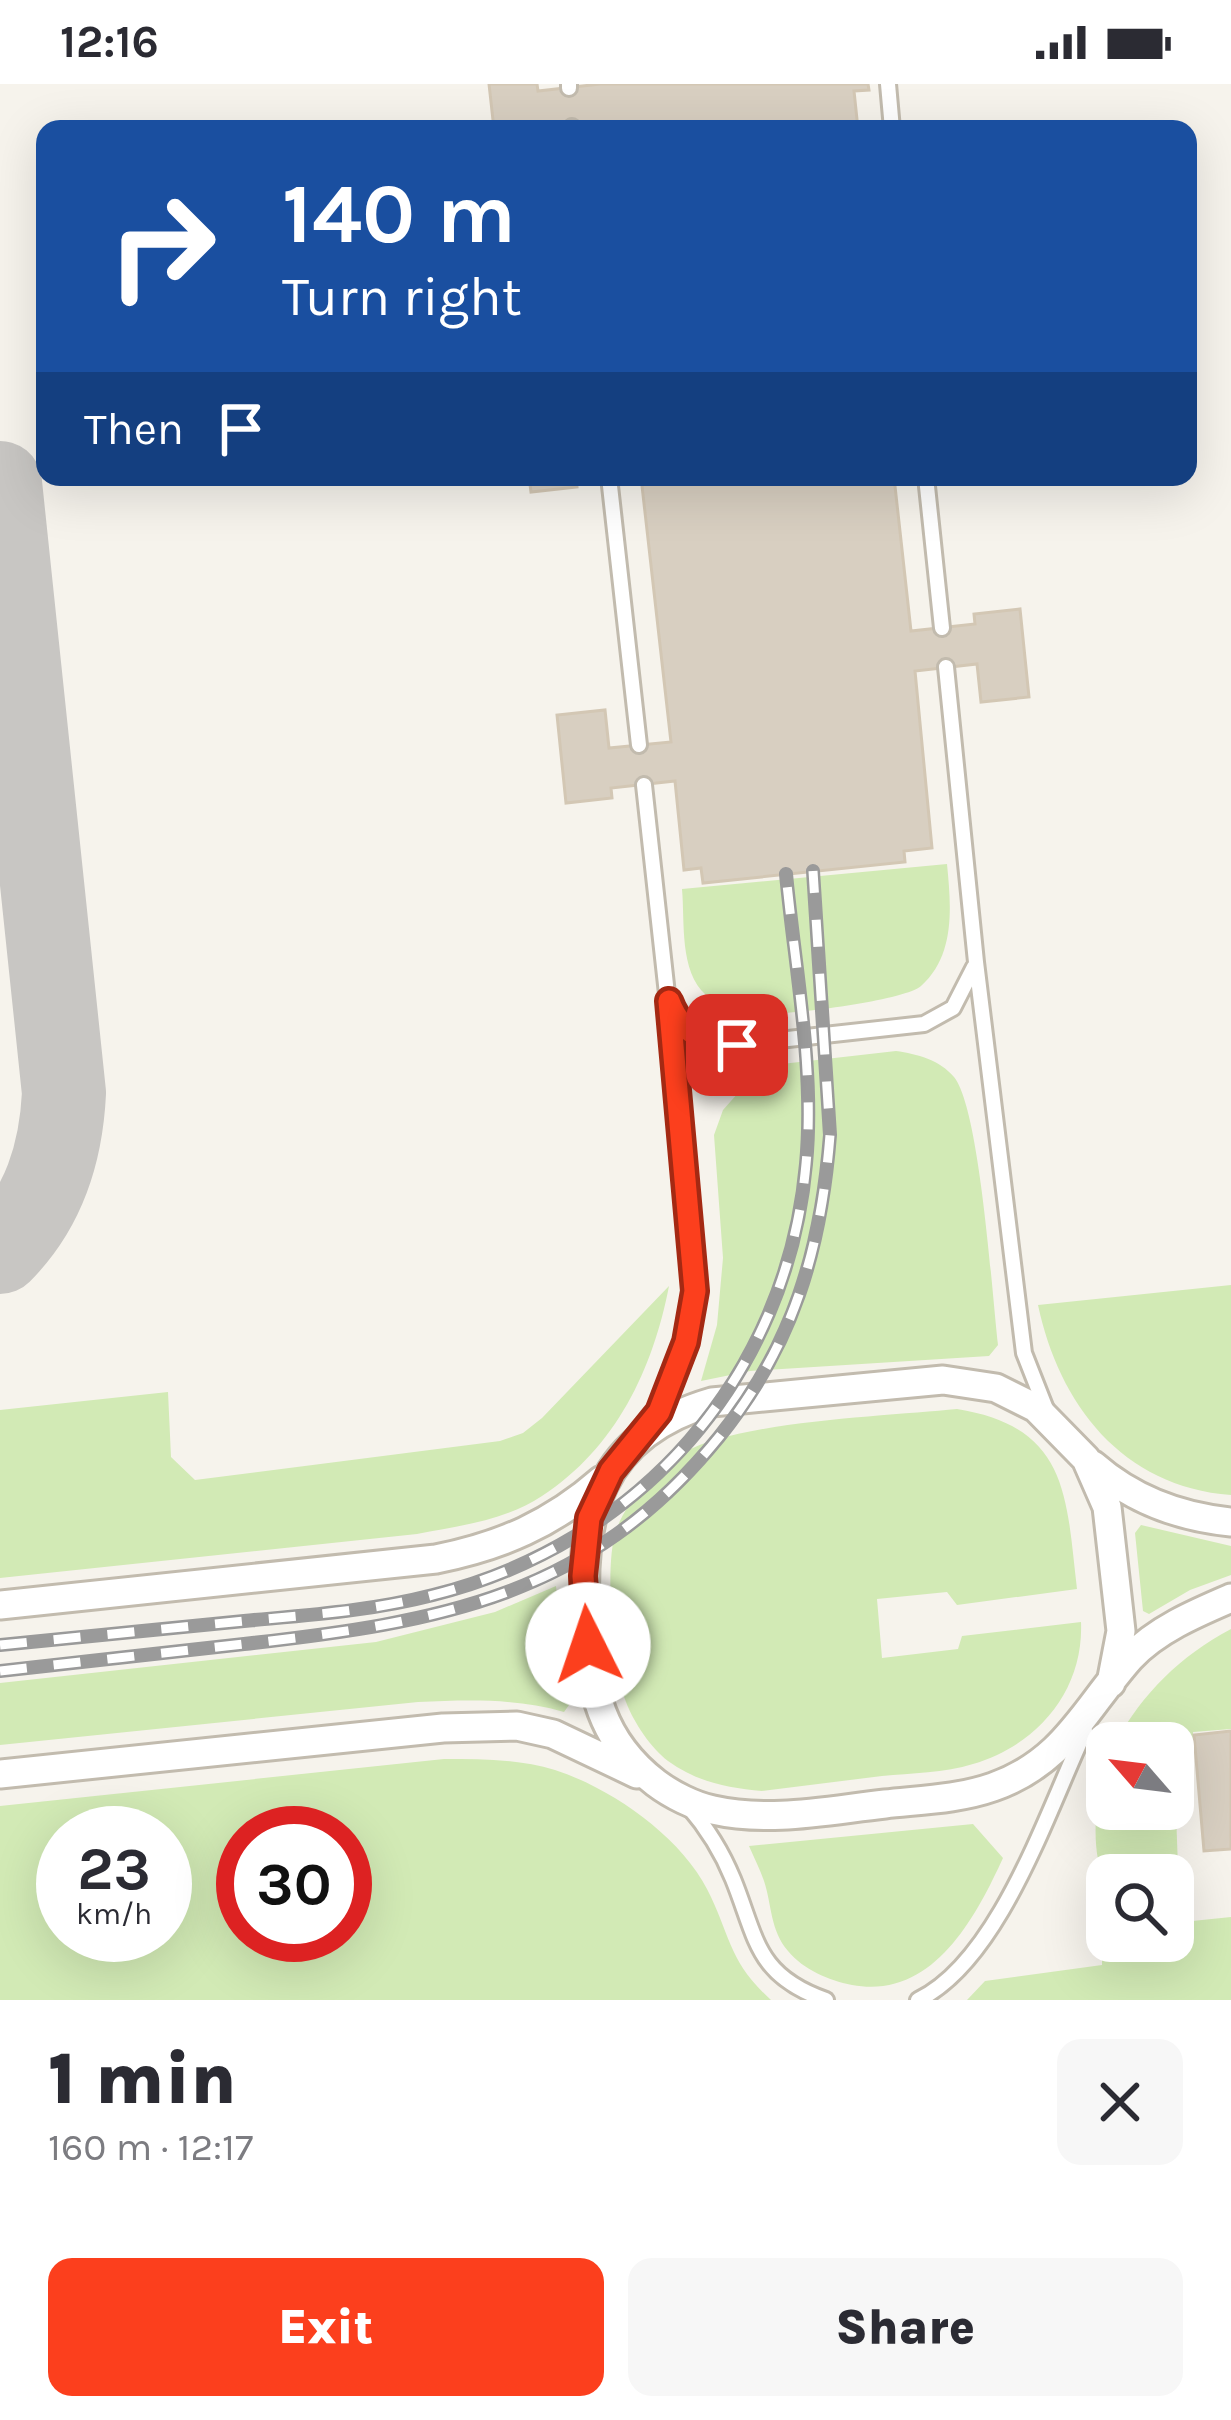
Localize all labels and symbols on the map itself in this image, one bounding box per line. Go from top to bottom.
pin [686,994,788,1096]
position arrow [525,1582,651,1708]
north arrow [1086,1722,1194,1830]
speed limit sign: 30 [216,1806,372,1962]

